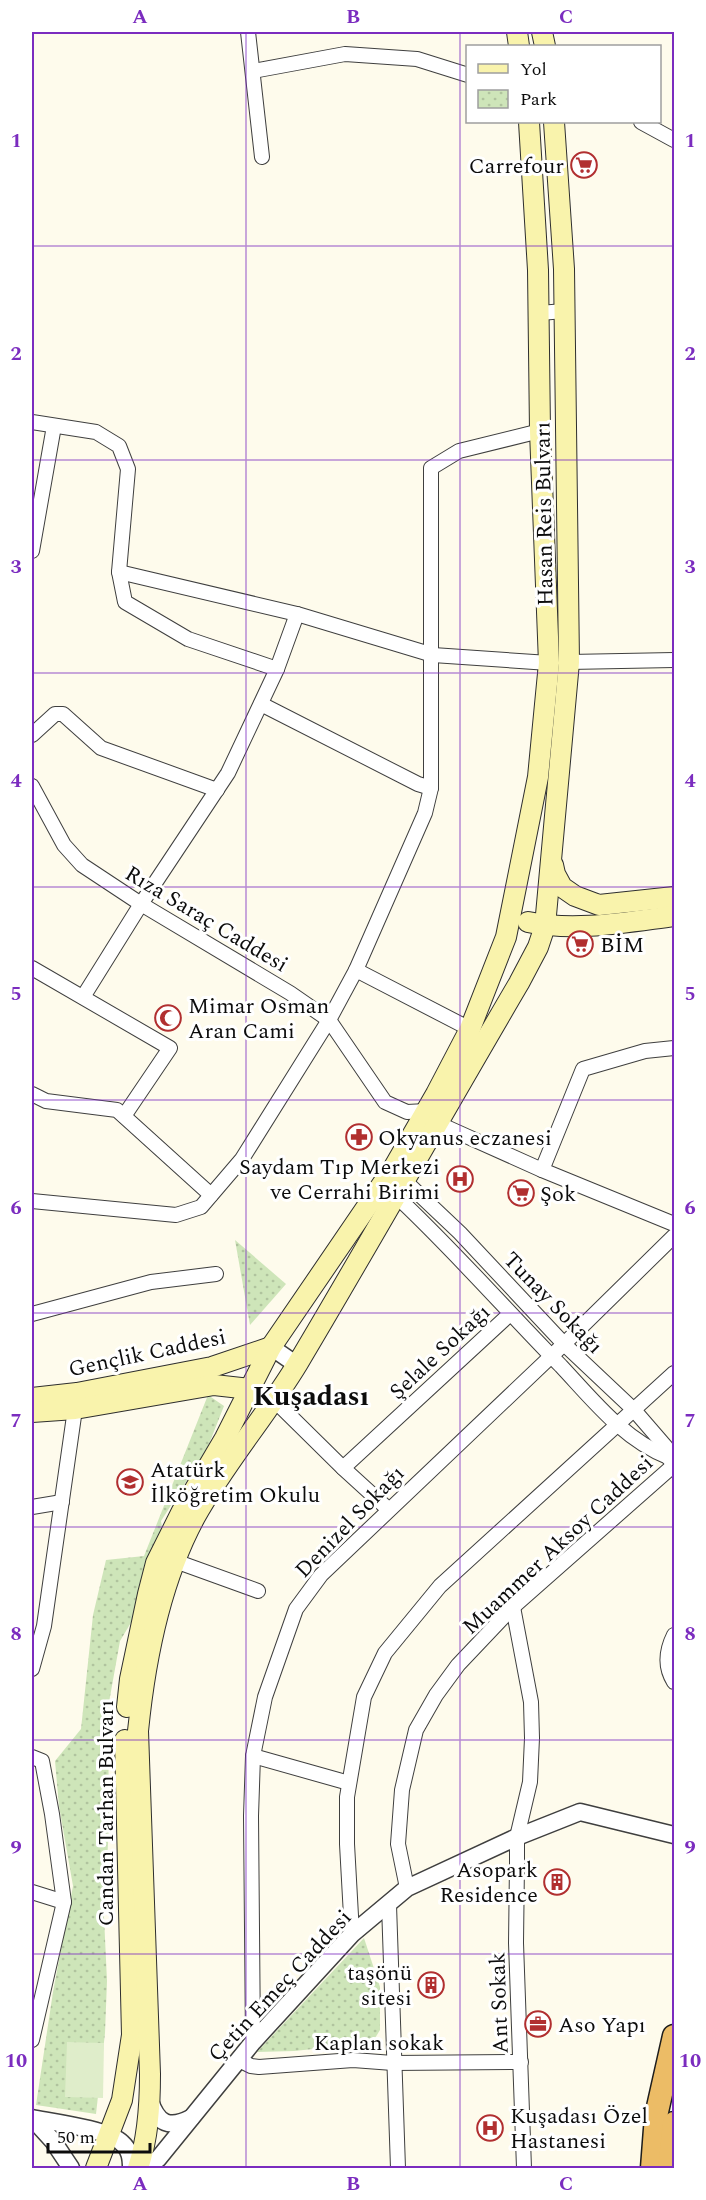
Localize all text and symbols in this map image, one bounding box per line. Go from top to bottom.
text: A [132,2,148,32]
text: B [346,2,360,32]
text: C [559,2,573,32]
legend [466,45,661,123]
text: Yol [520,56,547,83]
text: Park [520,86,557,113]
text: 1 [10,126,22,156]
text: 1 [684,126,696,156]
place label: Carrefour [469,150,564,183]
supermarket icon: Carrefour [569,150,599,180]
text: 2 [10,339,22,369]
text: 2 [684,339,696,369]
street label: Hasan Reis Bulvarı [526,421,563,606]
text: 3 [10,552,22,582]
text: 3 [684,552,696,582]
text: 4 [10,766,22,796]
text: 4 [684,766,696,796]
street label: Rıza Saraç Caddesi [118,857,294,981]
supermarket icon: BİM [565,929,595,959]
place label: BİM [600,929,644,962]
text: 5 [10,979,22,1009]
text: 5 [684,979,696,1009]
place label: Mimar Osman Aran Cami [188,990,329,1048]
mosque icon: Mimar Osman Aran Cami [153,1003,183,1033]
pharmacy icon: Okyanus eczanesi [344,1122,374,1152]
place label: Okyanus eczanesi [378,1122,552,1155]
place label: Saydam Tıp Merkezi ve Cerrahi Birimi [239,1151,440,1209]
hospital icon: Saydam Tıp Merkezi ve Cerrahi Birimi [445,1164,475,1194]
supermarket icon: Şok [506,1178,536,1208]
place label: Şok [540,1178,576,1211]
text: 6 [10,1193,22,1223]
text: 6 [684,1193,696,1223]
street label: Tunay Sokağı [495,1244,611,1362]
street label: Şelale Sokağı [382,1296,498,1408]
street label: Gençlik Caddesi [65,1321,229,1386]
district label: Kuşadası [253,1375,369,1418]
text: 7 [10,1406,22,1436]
text: 7 [684,1406,696,1436]
street label: Muammer Aksoy Caddesi [455,1447,661,1643]
place label: Atatürk İlköğretim Okulu [150,1454,320,1512]
street label: Denizel Sokağı [288,1458,413,1586]
school or university icon: Atatürk İlköğretim Okulu [115,1467,145,1497]
text: 8 [10,1619,22,1649]
text: 8 [684,1619,696,1649]
street label: Candan Tarhan Bulvarı [90,1700,123,1926]
text: 9 [10,1833,22,1863]
text: 9 [684,1833,696,1863]
place label: Asopark Residence [439,1854,538,1912]
building icon: Asopark Residence [542,1867,572,1897]
street label: Çetin Emeç Caddesi [201,1902,360,2070]
street label: Ant Sokak [481,1952,518,2054]
place label: taşönü sitesi [347,1957,412,2015]
building icon: taşönü sitesi [416,1970,446,2000]
office icon: Aso Yapı [523,2009,553,2039]
place label: Aso Yapı [558,2009,646,2042]
street label: Kaplan sokak [314,2027,444,2060]
text: 10 [5,2046,27,2076]
text: 10 [679,2046,701,2076]
place label: Kuşadası Özel Hastanesi [510,2100,648,2158]
hospital icon: Kuşadası Özel Hastanesi [475,2113,505,2143]
scale bar [48,2116,150,2154]
text: 50 m [57,2124,95,2151]
text: A [132,2169,148,2199]
text: B [346,2169,360,2199]
text: C [559,2169,573,2199]

